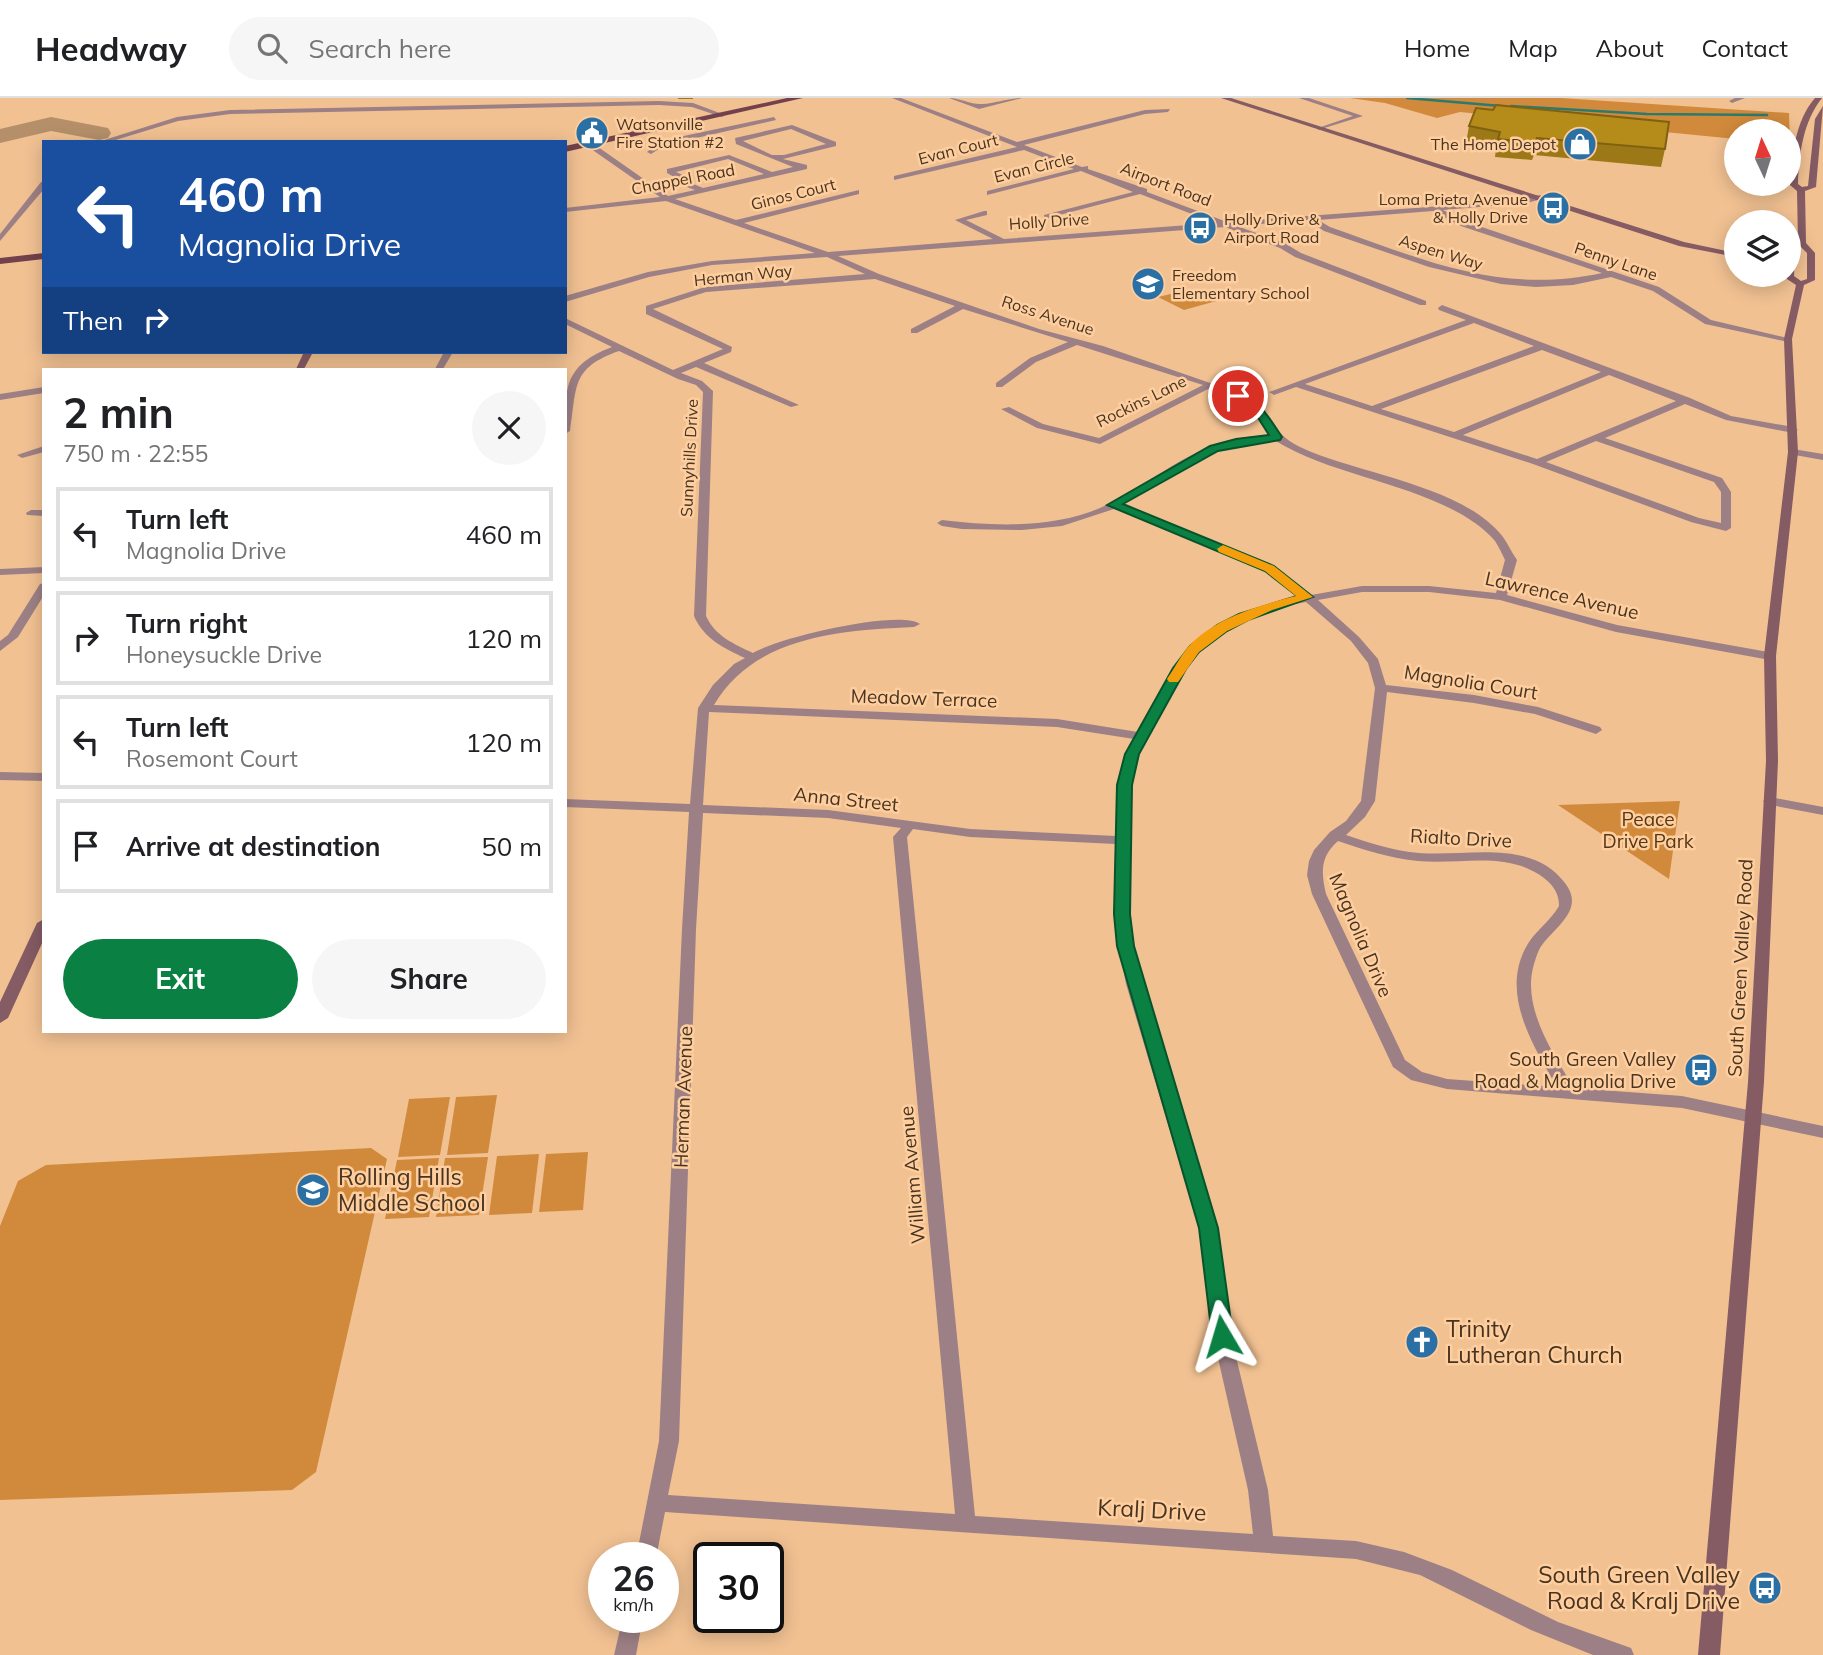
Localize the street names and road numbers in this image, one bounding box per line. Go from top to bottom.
street label: Evan Court [916,129,1000,169]
street label: Evan Circle [992,147,1076,187]
street label: Airport Road [1118,158,1214,210]
street label: Chappel Road [630,159,736,199]
street label: Ginos Court [749,174,838,214]
street label: Holly Drive [1008,208,1090,234]
street label: Aspen Way [1397,230,1486,274]
street label: Penny Lane [1572,237,1660,285]
street label: Herman Way [693,260,794,290]
street label: Ross Avenue [999,291,1097,339]
street label: Rockins Lane [1093,371,1189,431]
street label: Sunnyhills Drive [676,399,702,517]
street label: Lawrence Avenue [1483,566,1641,624]
street label: Magnolia Court [1403,660,1540,704]
street label: Meadow Terrace [850,683,998,713]
street label: Anna Street [792,782,900,816]
street label: Rialto Drive [1410,823,1512,853]
street label: South Green Valley Road [1722,858,1758,1078]
street label: Magnolia Drive [1324,869,1398,1001]
street label: Herman Avenue [669,1026,697,1168]
street label: William Avenue [894,1105,930,1245]
street label: Kralj Drive [1097,1492,1207,1527]

